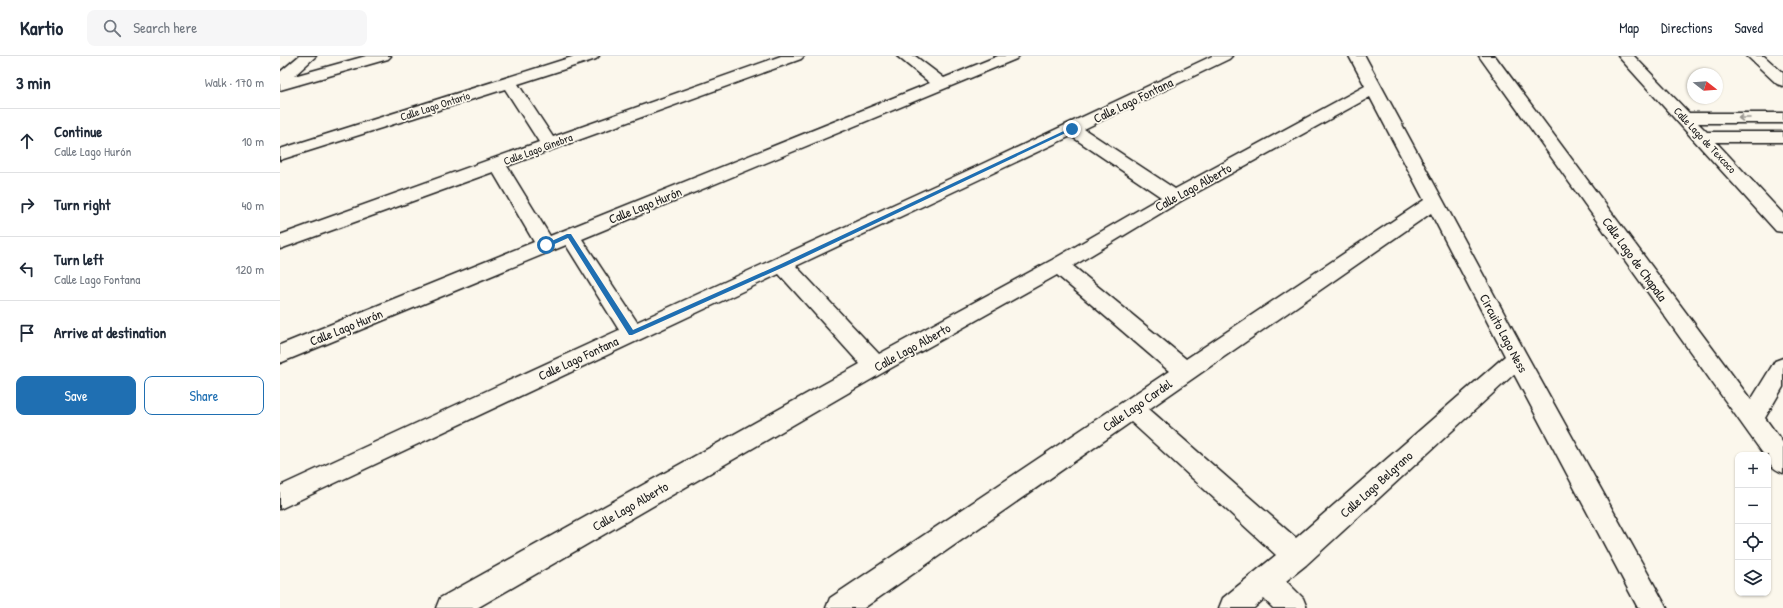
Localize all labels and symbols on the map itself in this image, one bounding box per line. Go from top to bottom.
north arrow [1687,68,1723,104]
street label: Calle Lago Fontana [1090,73,1176,127]
street label: Calle Lago Ontario [398,88,472,124]
street label: Calle Lago de Texcoco [1671,104,1740,176]
one-way arrow [1738,114,1751,122]
route end [1063,120,1081,138]
street label: Calle Lago Ginebra [502,130,575,168]
street label: Calle Lago Alberto [1151,159,1235,215]
street label: Calle Lago Hurón [606,182,684,228]
street label: Calle Lago de Chapala [1598,213,1672,305]
route start [537,236,555,254]
street label: Circuito Lago Ness [1476,290,1532,376]
street label: Calle Lago Hurón [307,304,385,350]
street label: Calle Lago Alberto [870,319,954,375]
street label: Calle Lago Fontana [535,332,621,384]
street label: Calle Lago Cardel [1099,374,1176,436]
street label: Calle Lago Belgrano [1336,446,1416,522]
street label: Calle Lago Alberto [589,477,671,535]

